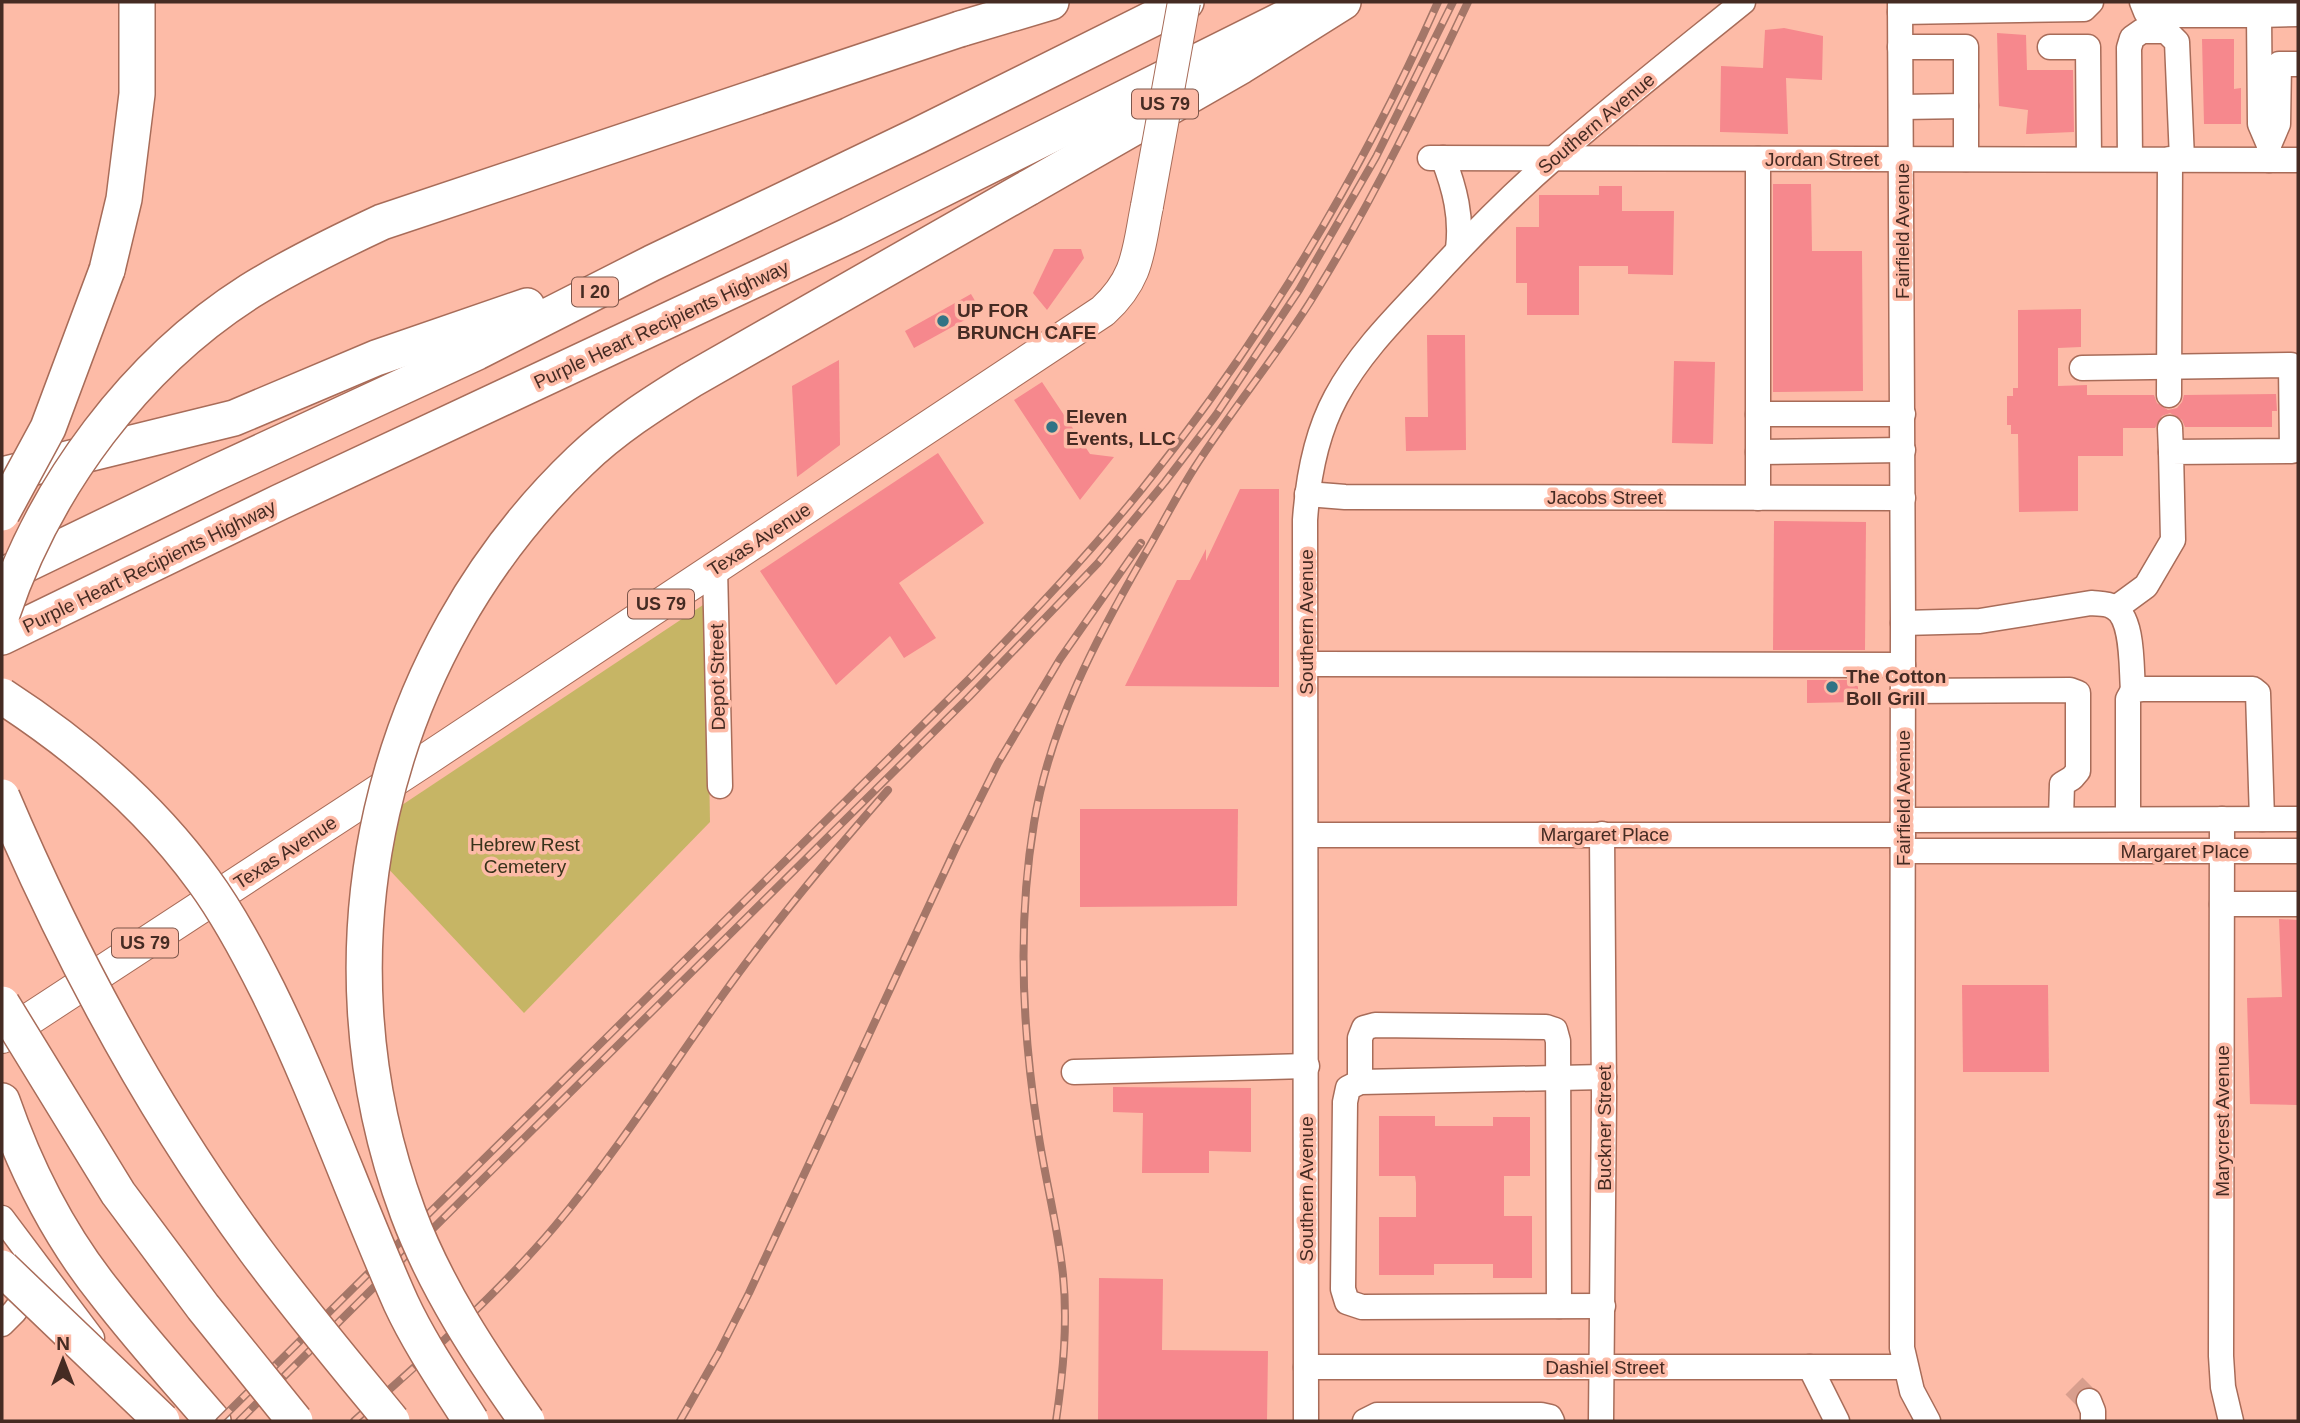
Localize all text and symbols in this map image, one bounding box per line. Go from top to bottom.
street label: Southern Avenue [1534,69,1659,178]
road number: US 79 [1132,90,1198,119]
street label: Jordan Street [1765,149,1880,170]
street label: Fairfield Avenue [1892,163,1913,299]
street label: Purple Heart Recipients Highway [530,256,792,393]
road number: I 20 [572,278,618,306]
place label: UP FOR BRUNCH CAFE [957,300,1096,343]
marker: UP FOR BRUNCH CAFE [935,313,951,329]
place label: Eleven Events, LLC [1066,406,1176,449]
marker: Eleven Events, LLC [1044,419,1060,435]
street label: Jacobs Street [1547,487,1664,508]
street label: Purple Heart Recipients Highway [19,496,280,637]
street label: Texas Avenue [704,498,814,580]
street label: Southern Avenue [1296,549,1317,695]
road number: US 79 [628,590,694,618]
street label: Depot Street [706,623,729,731]
place label: The Cotton Boll Grill [1846,666,1946,709]
marker: The Cotton Boll Grill [1824,679,1840,695]
street label: Fairfield Avenue [1893,730,1914,866]
street label: Texas Avenue [230,811,340,893]
street label: Margaret Place [1541,824,1669,845]
park label: Hebrew Rest Cemetery [470,834,581,877]
street label: Margaret Place [2121,841,2249,862]
road number: US 79 [112,928,178,958]
street label: Marycrest Avenue [2212,1045,2233,1197]
street label: Buckner Street [1594,1064,1615,1191]
street label: Southern Avenue [1296,1116,1317,1262]
north arrow [28,1325,98,1395]
text: N [56,1333,70,1354]
street label: Dashiel Street [1545,1357,1665,1378]

